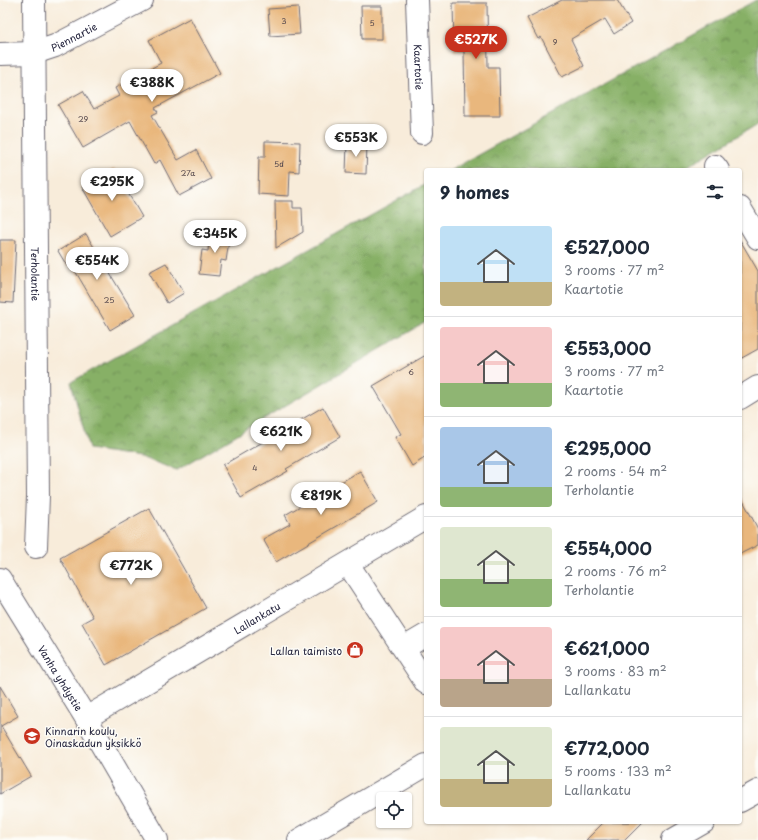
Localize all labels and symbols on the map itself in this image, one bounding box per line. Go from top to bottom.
house number: 3 [281,15,287,27]
house number: 5 [369,17,375,29]
street label: Piennartie [49,18,99,54]
pin: €527K [448,26,504,60]
house number: 9 [553,36,558,48]
street label: Kaartotie [411,44,428,90]
pin: €388K [124,69,180,103]
house number: 29 [78,113,88,125]
pin: €553K [328,124,384,158]
house number: 5d [274,158,284,170]
house number: 27a [181,167,195,179]
pin: €295K [84,168,140,202]
pin: €345K [187,220,243,254]
street label: Terholantie [28,247,44,301]
pin: €554K [69,247,125,281]
house number: 25 [104,294,114,306]
house number: 6 [408,366,414,378]
pin: €621K [253,418,309,452]
house number: 4 [252,462,258,474]
pin: €819K [293,482,349,516]
pin: €772K [103,552,159,586]
street label: Lallankatu [230,598,283,637]
shop icon: Lallan taimisto [345,640,365,660]
street label: Vanha yhdystie [35,642,87,713]
place label: Lallan taimisto [270,643,342,658]
place label: Kinnarin koulu, Oinaskadun yksikkö [45,723,142,750]
school or university icon: Kinnarin koulu, Oinaskadun yksikkö [22,726,42,746]

